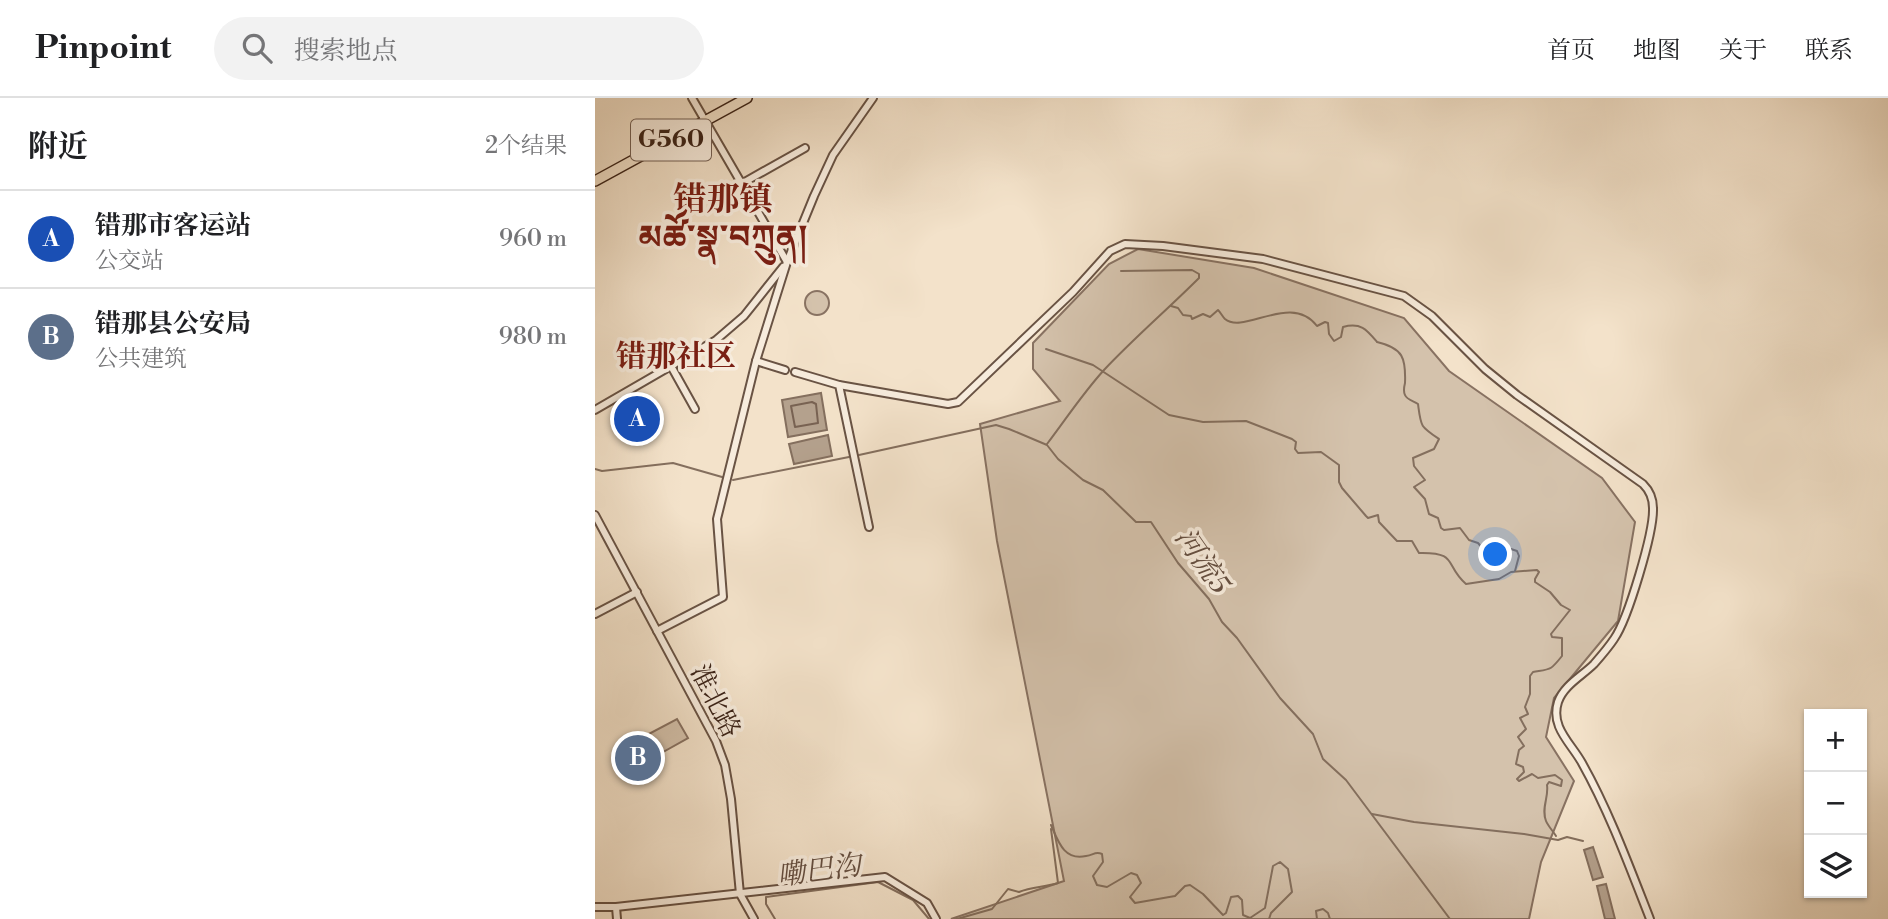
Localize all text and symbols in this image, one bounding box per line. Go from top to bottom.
search box [214,17,704,80]
text: Pinpoint [35,28,172,69]
icon: search [238,29,276,67]
text: 搜索地点 [294,35,398,67]
text: 首页 [1547,36,1595,66]
text: 地图 [1633,36,1681,66]
text: 关于 [1719,36,1767,66]
text: 联系 [1805,36,1853,66]
road number: G560 [631,120,711,160]
text: 附近 [28,128,88,166]
text: 2个结果 [485,132,567,160]
district label: 错那镇 མཚོ་སྣ་བཀྲུན། [638,180,808,265]
text: 错那市客运站 [95,210,251,242]
text: A [43,225,59,253]
text: 960 m [499,225,567,253]
text: 公交站 [95,247,164,275]
text: 错那县公安局 [95,308,251,340]
text: B [42,323,60,351]
text: 980 m [499,323,567,351]
district label: 错那社区 [616,338,736,376]
text: 公共建筑 [95,345,187,373]
pin: A [614,393,660,445]
water label: 河流5 [1167,521,1237,601]
your location [1478,537,1512,571]
street label: 淮北路 [683,659,747,743]
map controls [1804,709,1867,898]
button: + [1804,709,1867,772]
pin: B [615,732,661,784]
button: − [1804,772,1867,835]
button: layers [1804,835,1867,898]
water label: 嘞巴沟 [775,847,867,894]

